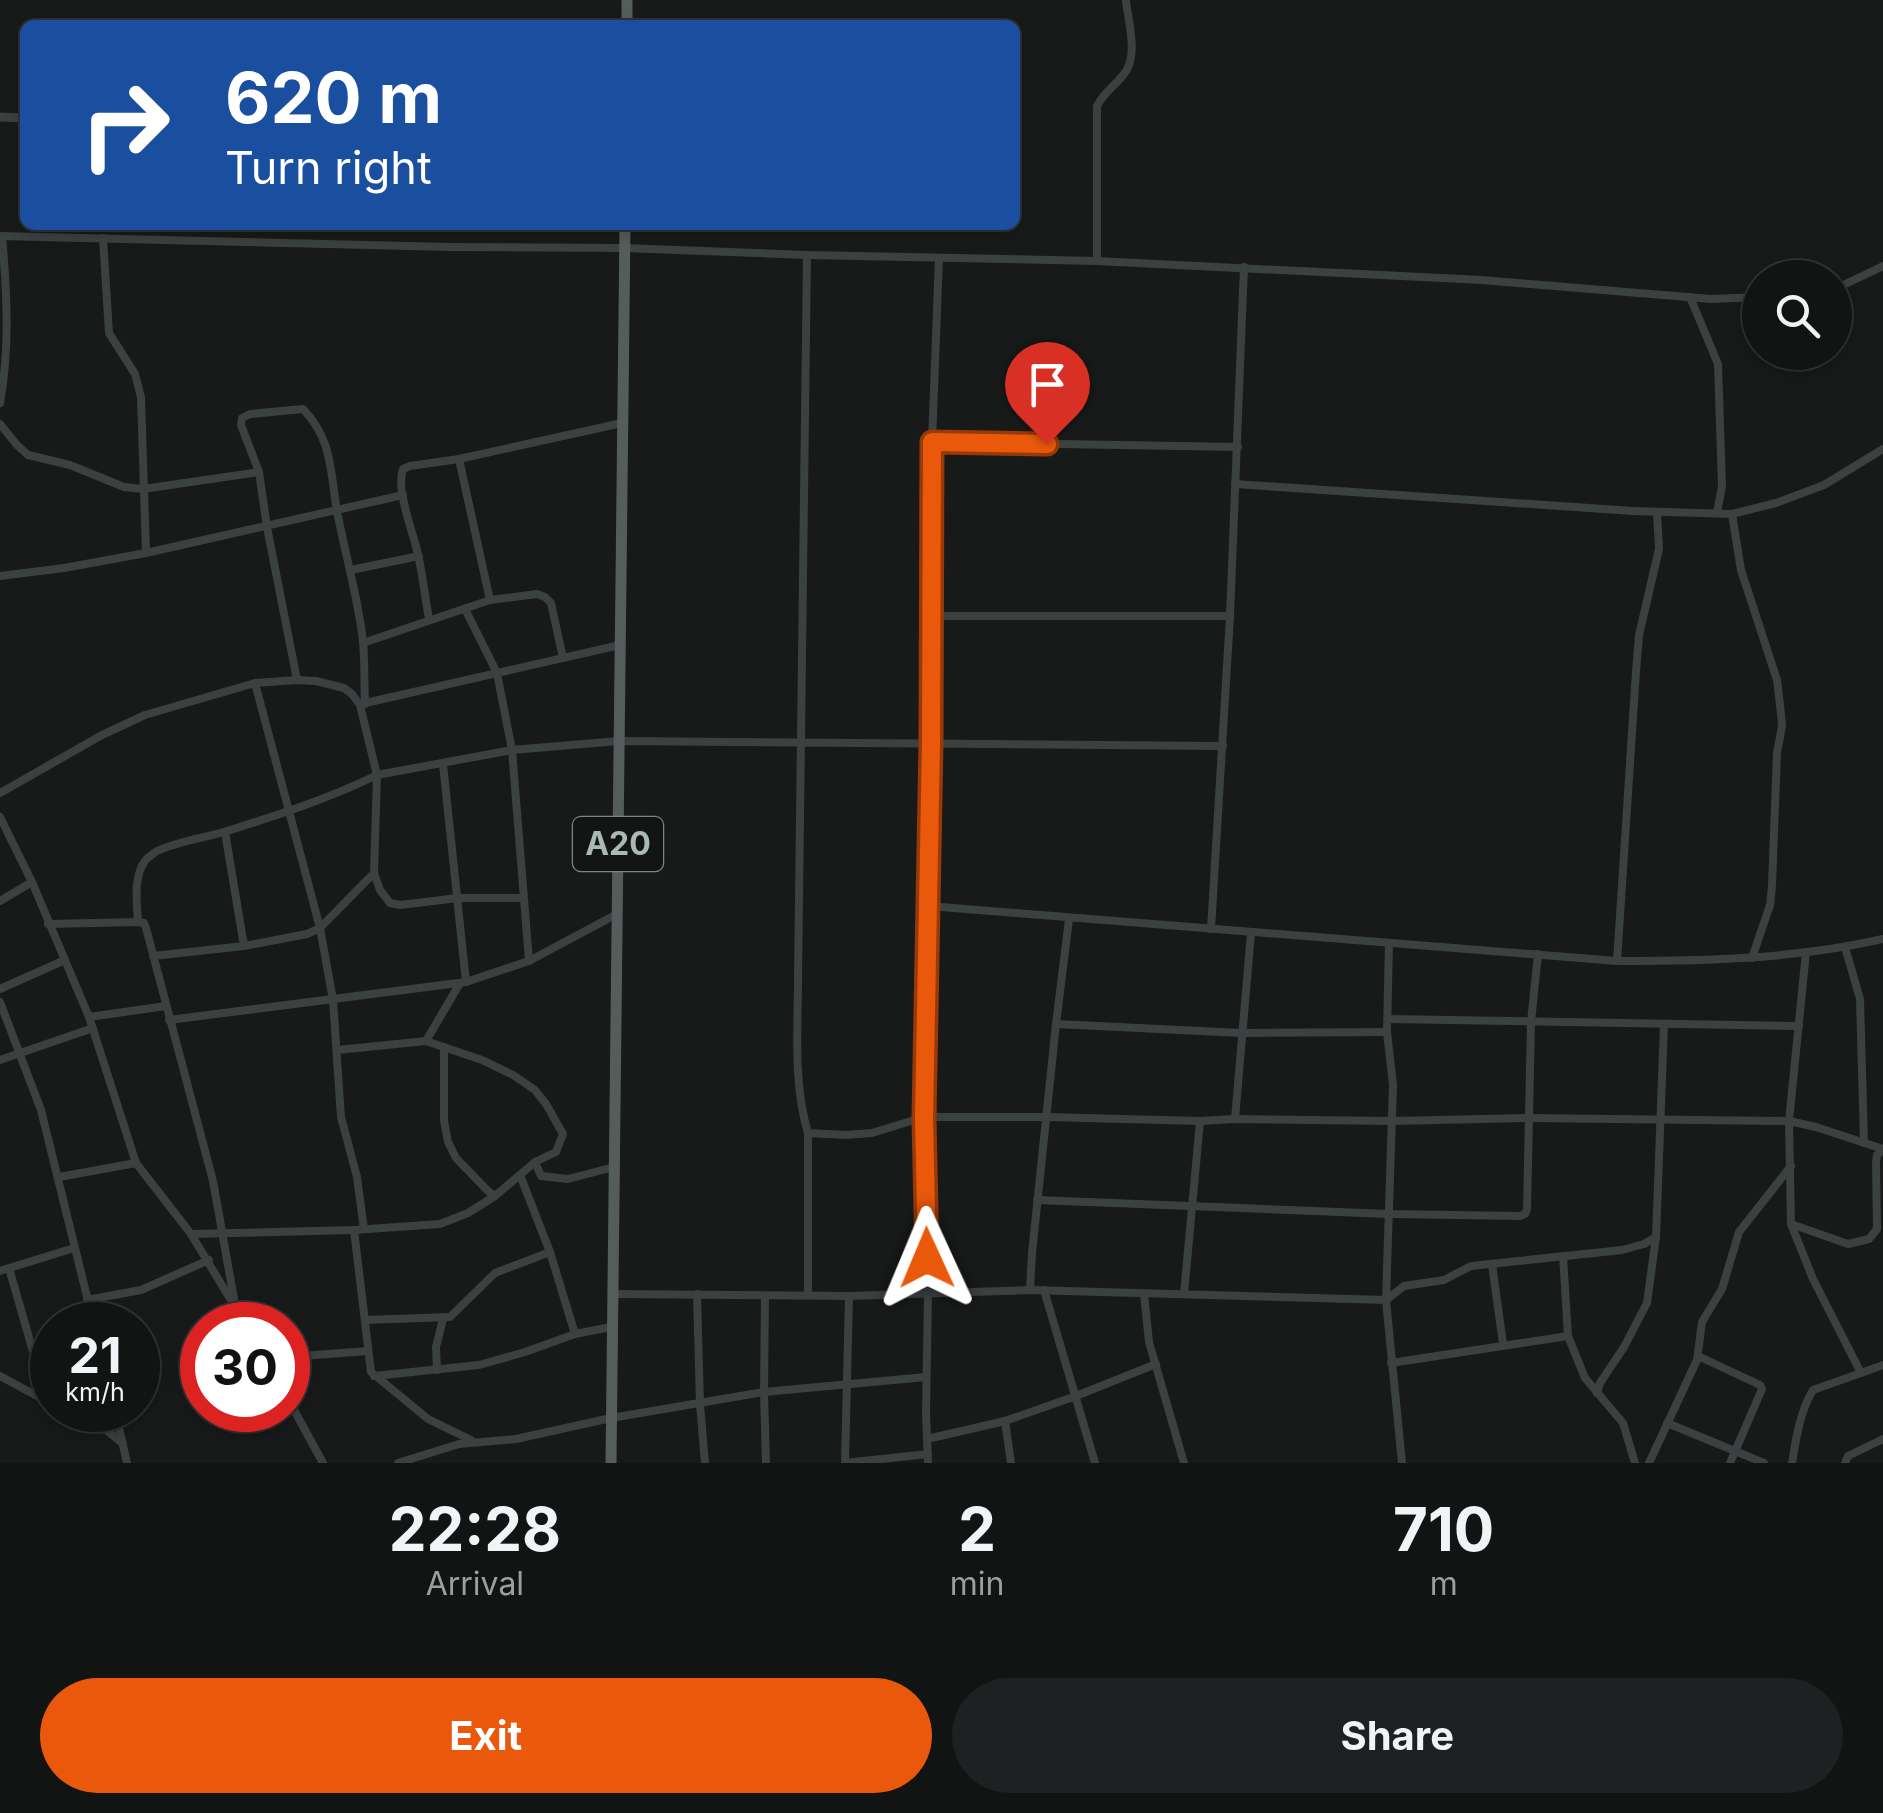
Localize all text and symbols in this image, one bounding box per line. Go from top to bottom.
text: 620 m [225,55,442,140]
icon: right [60,60,190,190]
text: Turn right [225,140,432,195]
map controls [1742,260,1852,370]
button: search [1742,260,1852,370]
pin [1005,342,1090,445]
icon: arrive [1020,357,1075,412]
road number: A20 [573,817,663,871]
position arrow [875,1206,979,1310]
speed limit sign: 30 [180,1302,310,1432]
text: 21 [68,1325,122,1385]
text: km/h [65,1377,125,1407]
text: 22:28 [389,1493,561,1565]
text: 2 [958,1493,996,1565]
text: 710 [1393,1493,1494,1565]
text: Arrival [426,1564,524,1603]
text: min [950,1564,1004,1603]
text: m [1430,1564,1458,1603]
button: Exit [40,1678,932,1793]
button: Share [952,1678,1843,1793]

